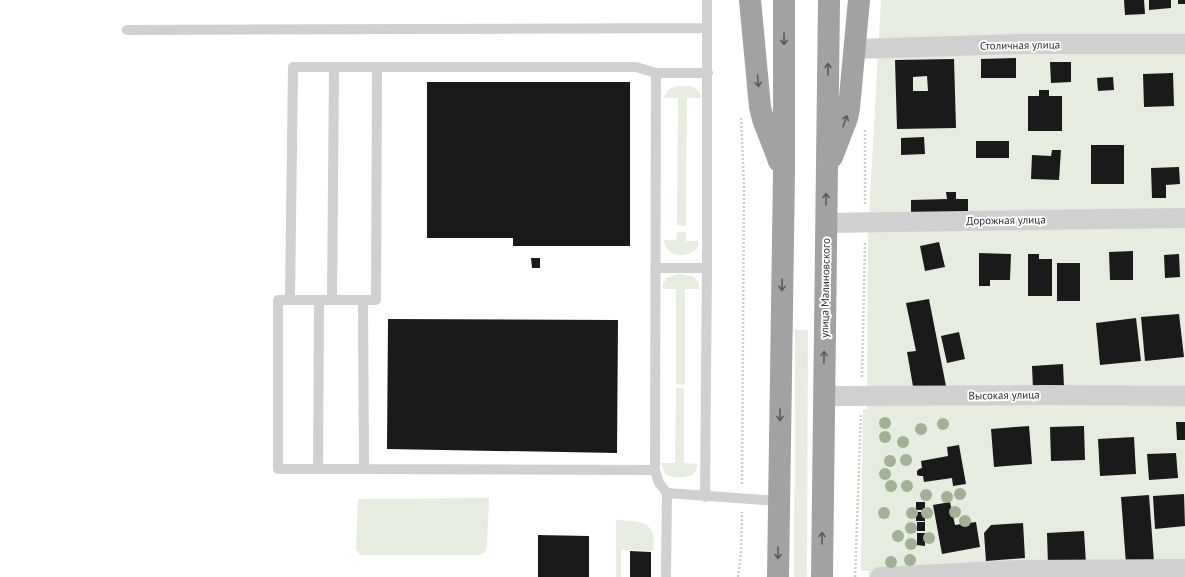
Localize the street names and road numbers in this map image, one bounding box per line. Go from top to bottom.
street label: Столичная улица [980,37,1060,53]
street label: Дорожная улица [966,212,1046,228]
street label: улица Малиновского [817,238,833,338]
street label: Высокая улица [968,387,1040,403]

